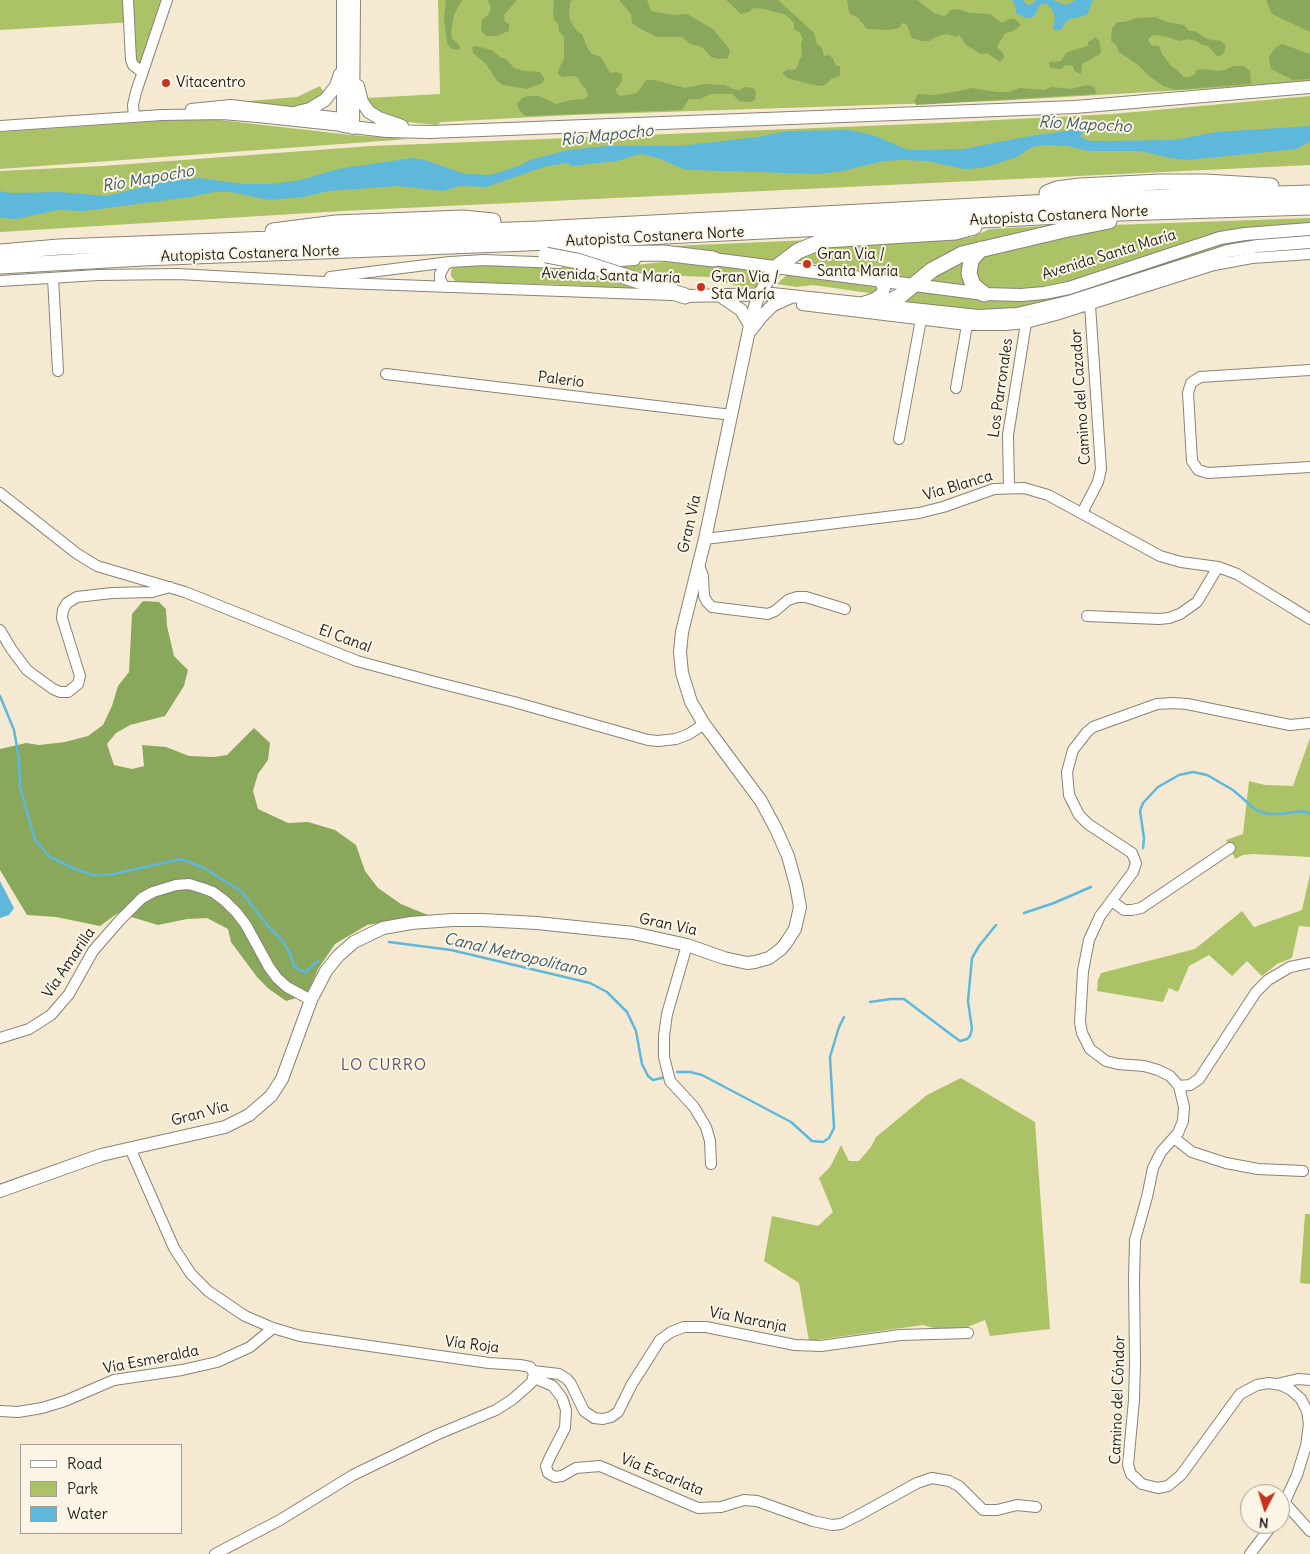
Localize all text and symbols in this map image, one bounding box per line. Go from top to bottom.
place label: Vitacentro [176,74,246,92]
marker: Vitacentro [160,77,172,89]
water label: Río Mapocho [1038,113,1132,137]
water label: Río Mapocho [560,122,654,150]
water label: Río Mapocho [101,161,195,197]
street label: Autopista Costanera Norte [969,202,1149,230]
street label: Autopista Costanera Norte [565,223,745,251]
street label: Avenida Santa María [1040,226,1178,284]
street label: Autopista Costanera Norte [160,242,340,266]
place label: Gran Via / Santa María [817,246,898,281]
marker: Gran Via / Santa María [801,258,813,270]
street label: Avenida Santa María [541,265,681,287]
place label: Gran Via / Sta María [711,269,779,304]
marker: Gran Via / Sta María [695,281,707,293]
street label: Camino del Cazador [1067,328,1095,466]
street label: Los Parronales [985,337,1017,439]
street label: Palerio [537,368,585,392]
street label: Vía Blanca [921,467,995,505]
street label: Gran Vía [675,493,705,555]
street label: El Canal [316,621,374,657]
street label: Gran Vía [637,910,699,940]
street label: Vía Amarilla [39,924,99,1002]
water label: Canal Metropolitano [442,929,588,981]
district label: LO CURRO [340,1055,428,1075]
street label: Gran Vía [169,1098,231,1130]
street label: Vía Naranja [708,1304,788,1336]
street label: Vía Roja [444,1333,500,1357]
street label: Camino del Cóndor [1107,1335,1129,1465]
street label: Vía Esmeralda [102,1342,200,1378]
legend [20,1444,182,1534]
street label: Vía Escarlata [618,1450,706,1500]
text: Road [67,1454,102,1473]
text: Park [67,1479,98,1498]
north arrow [1240,1484,1290,1534]
text: Water [67,1504,108,1523]
text: N [1258,1514,1269,1532]

